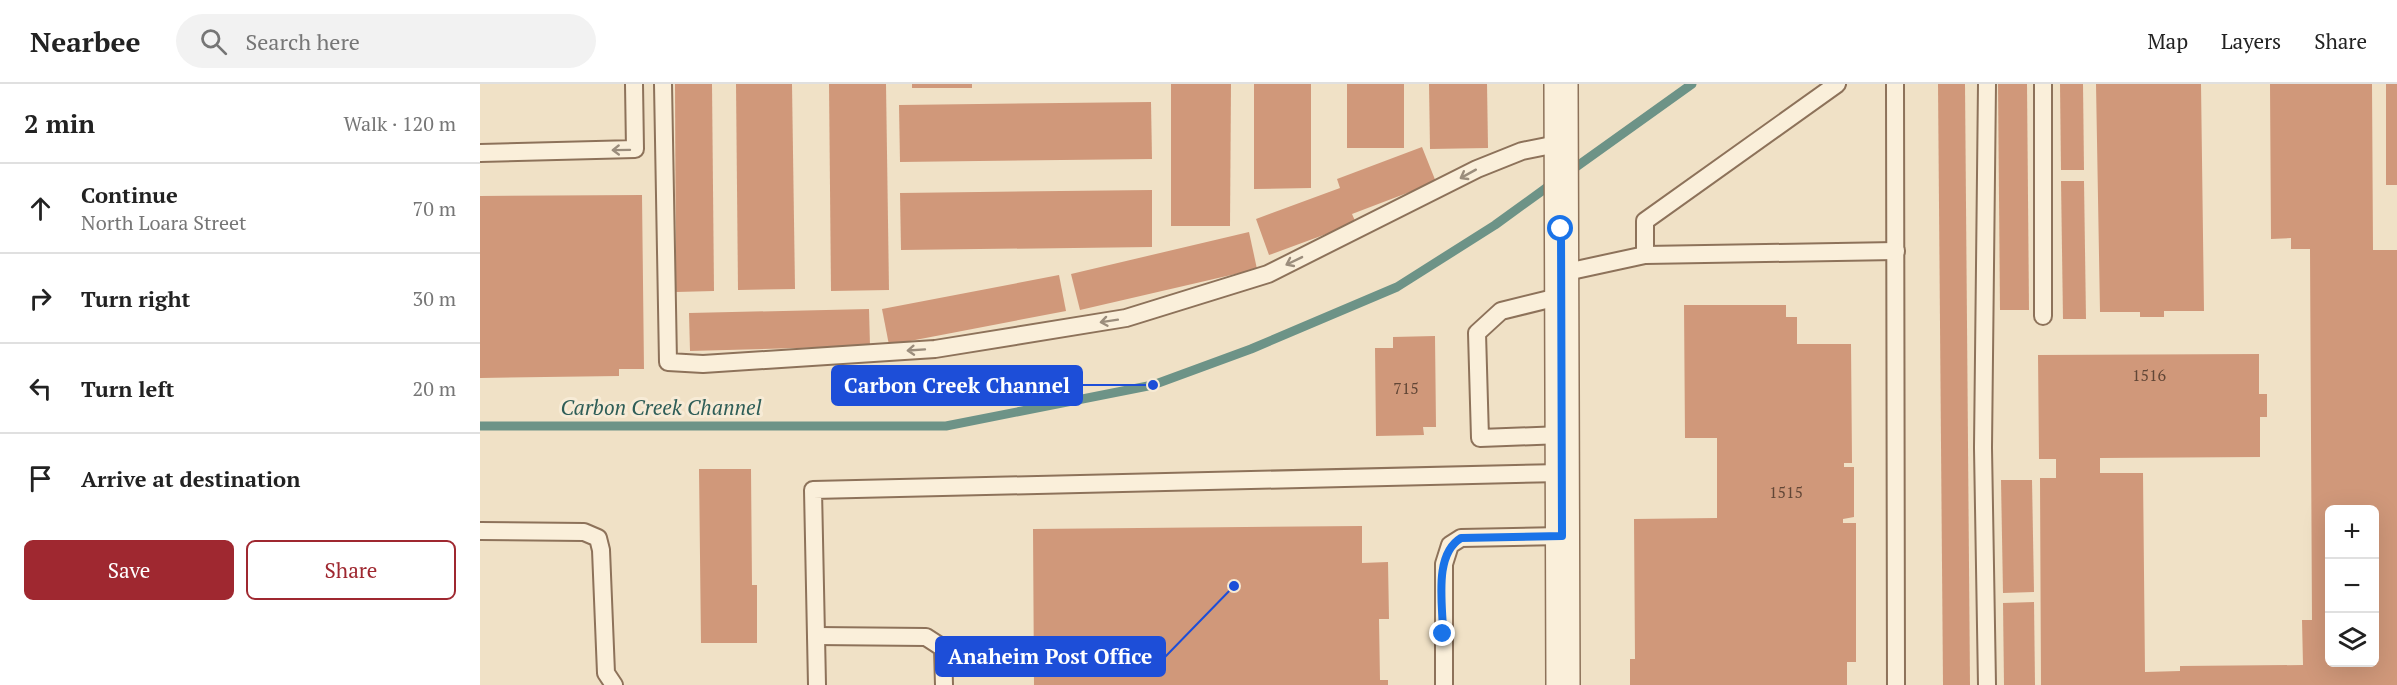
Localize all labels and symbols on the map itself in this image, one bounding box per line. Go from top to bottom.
one-way arrow [612,144,632,156]
one-way arrow [1460,168,1477,180]
route start [1547,215,1573,241]
one-way arrow [1285,256,1303,268]
one-way arrow [1099,315,1119,326]
one-way arrow [906,345,926,356]
house number: 1516 [2132,364,2167,386]
callout: Carbon Creek Channel [832,366,1082,405]
text: Carbon Creek Channel [844,371,1070,399]
house number: 715 [1393,377,1419,399]
water label: Carbon Creek Channel [561,393,762,421]
house number: 1515 [1769,481,1803,503]
route end [1429,620,1455,646]
callout: Anaheim Post Office [936,637,1165,676]
text: Anaheim Post Office [948,642,1152,670]

